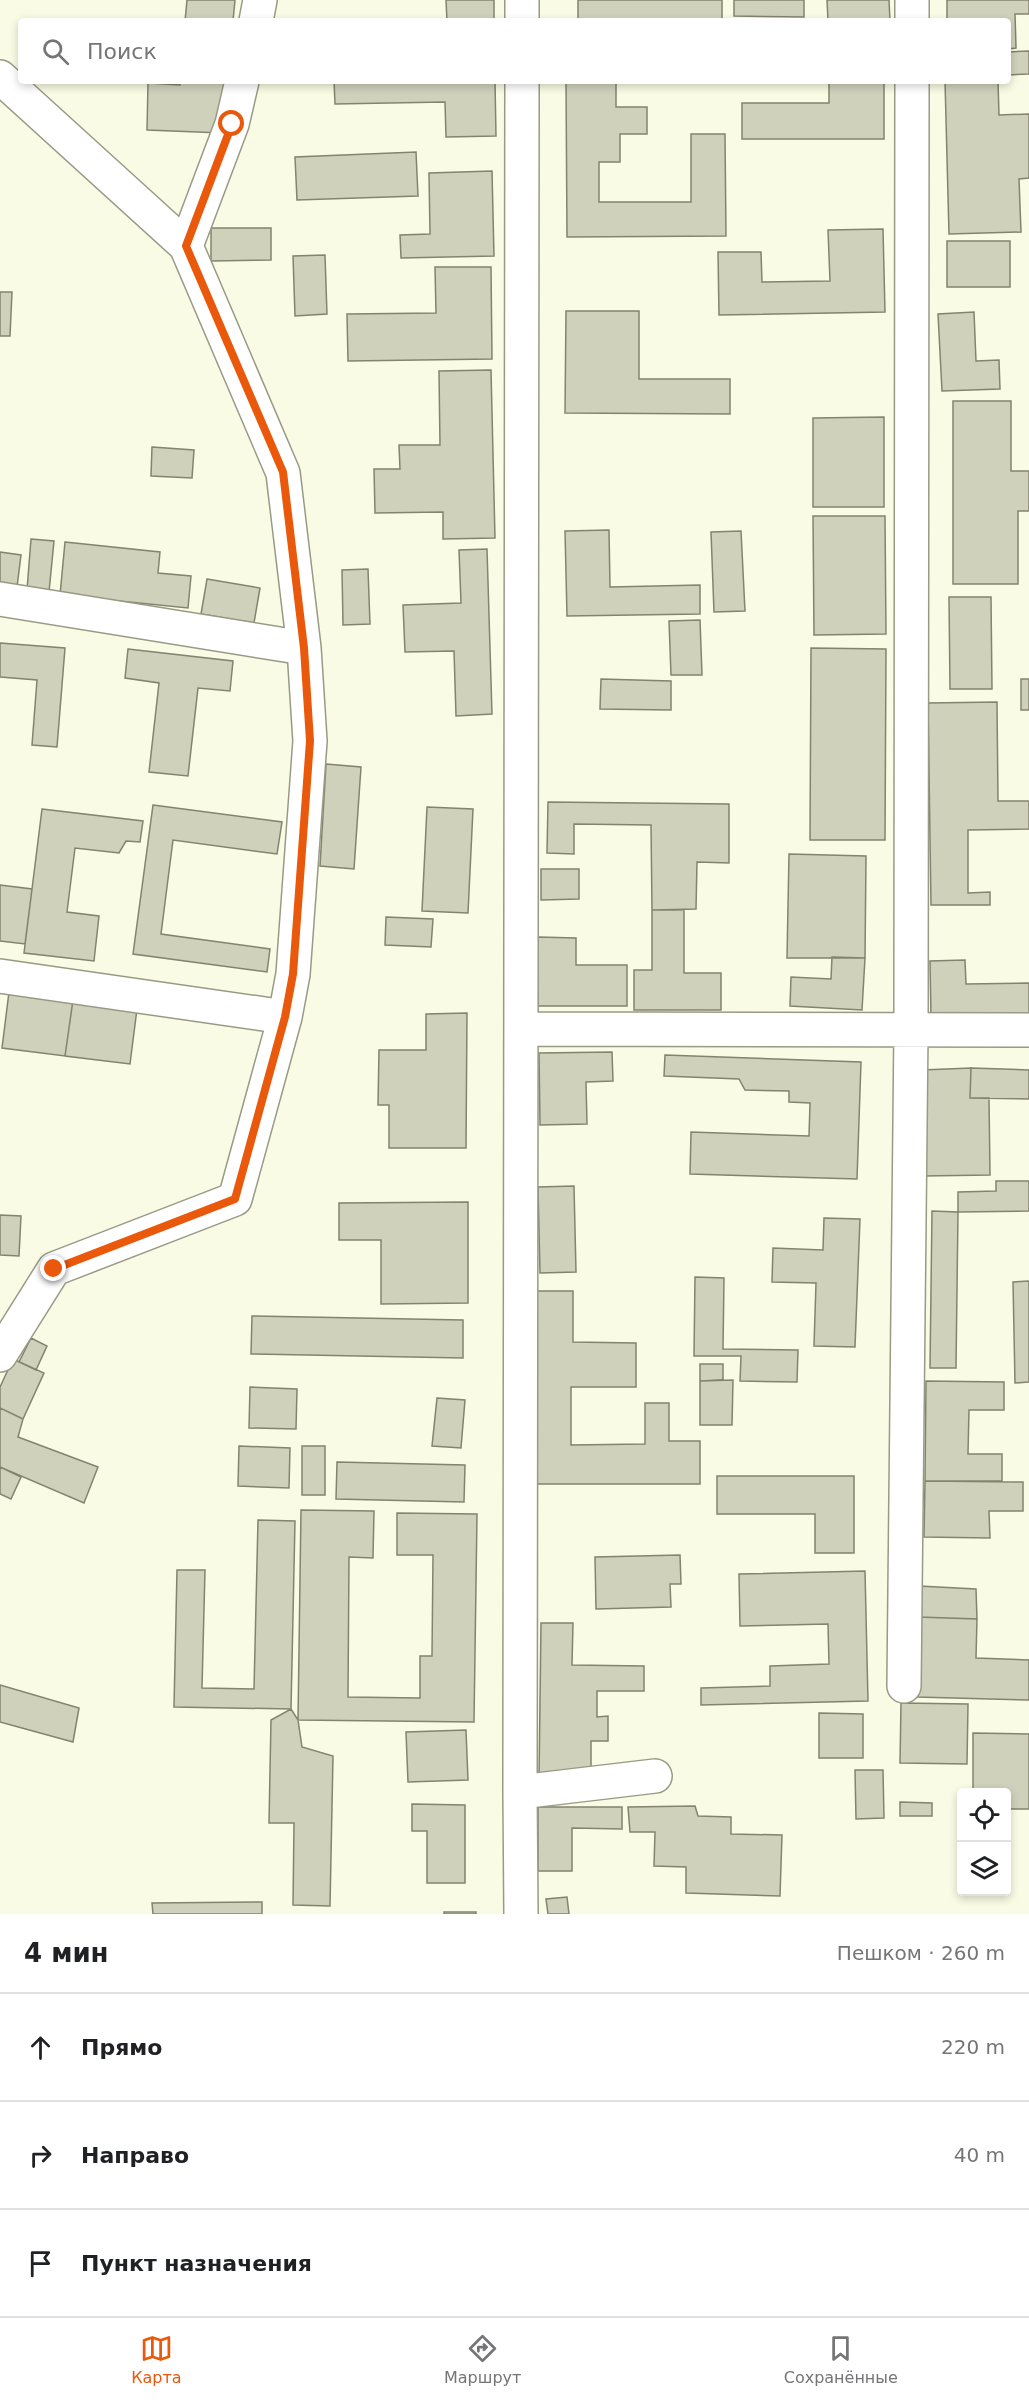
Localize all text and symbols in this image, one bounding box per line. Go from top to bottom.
search box [18,18,1011,84]
icon: search [39,35,72,68]
text: Поиск [87,39,157,64]
route start [218,110,244,136]
route end [40,1255,66,1281]
map controls [957,1788,1011,1896]
button: locate [957,1788,1011,1842]
button: layers [957,1842,1011,1896]
text: 4 мин [24,1938,109,1968]
text: Пешком · 260 m [837,1941,1005,1965]
icon: ahead [24,2031,57,2064]
text: Прямо [81,2035,162,2060]
text: 220 m [941,2035,1005,2059]
icon: right [24,2139,57,2172]
text: Направо [81,2143,189,2168]
text: 40 m [954,2143,1005,2167]
icon: arrive [24,2247,57,2280]
text: Пункт назначения [81,2251,312,2276]
tab: Карта [131,2332,182,2387]
tab: Маршрут [444,2332,521,2387]
tab: Сохранённые [784,2332,898,2387]

